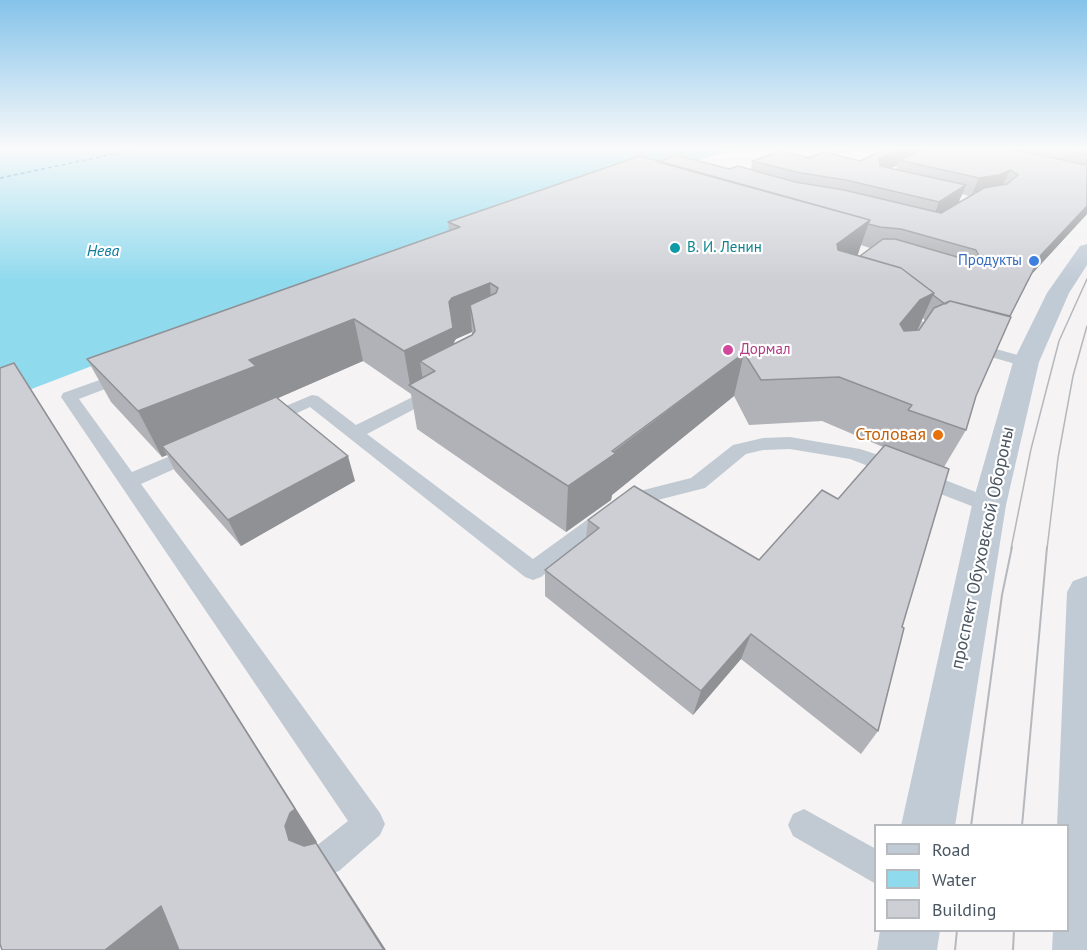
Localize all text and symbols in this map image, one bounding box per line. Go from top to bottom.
place label: В. И. Ленин [687,239,762,257]
water label: Нева [87,241,119,261]
marker: В. И. Ленин [668,241,682,255]
place label: Продукты [958,252,1022,270]
marker: Продукты [1027,254,1041,268]
place label: Дормал [740,341,791,359]
marker: Дормал [721,343,735,357]
place label: Столовая [855,424,926,446]
street label: проспект Обуховской Обороны [947,425,1019,671]
marker: Столовая [931,428,945,442]
legend [874,824,1069,932]
text: Road [932,838,970,861]
text: Water [932,868,976,891]
text: Building [932,898,996,921]

